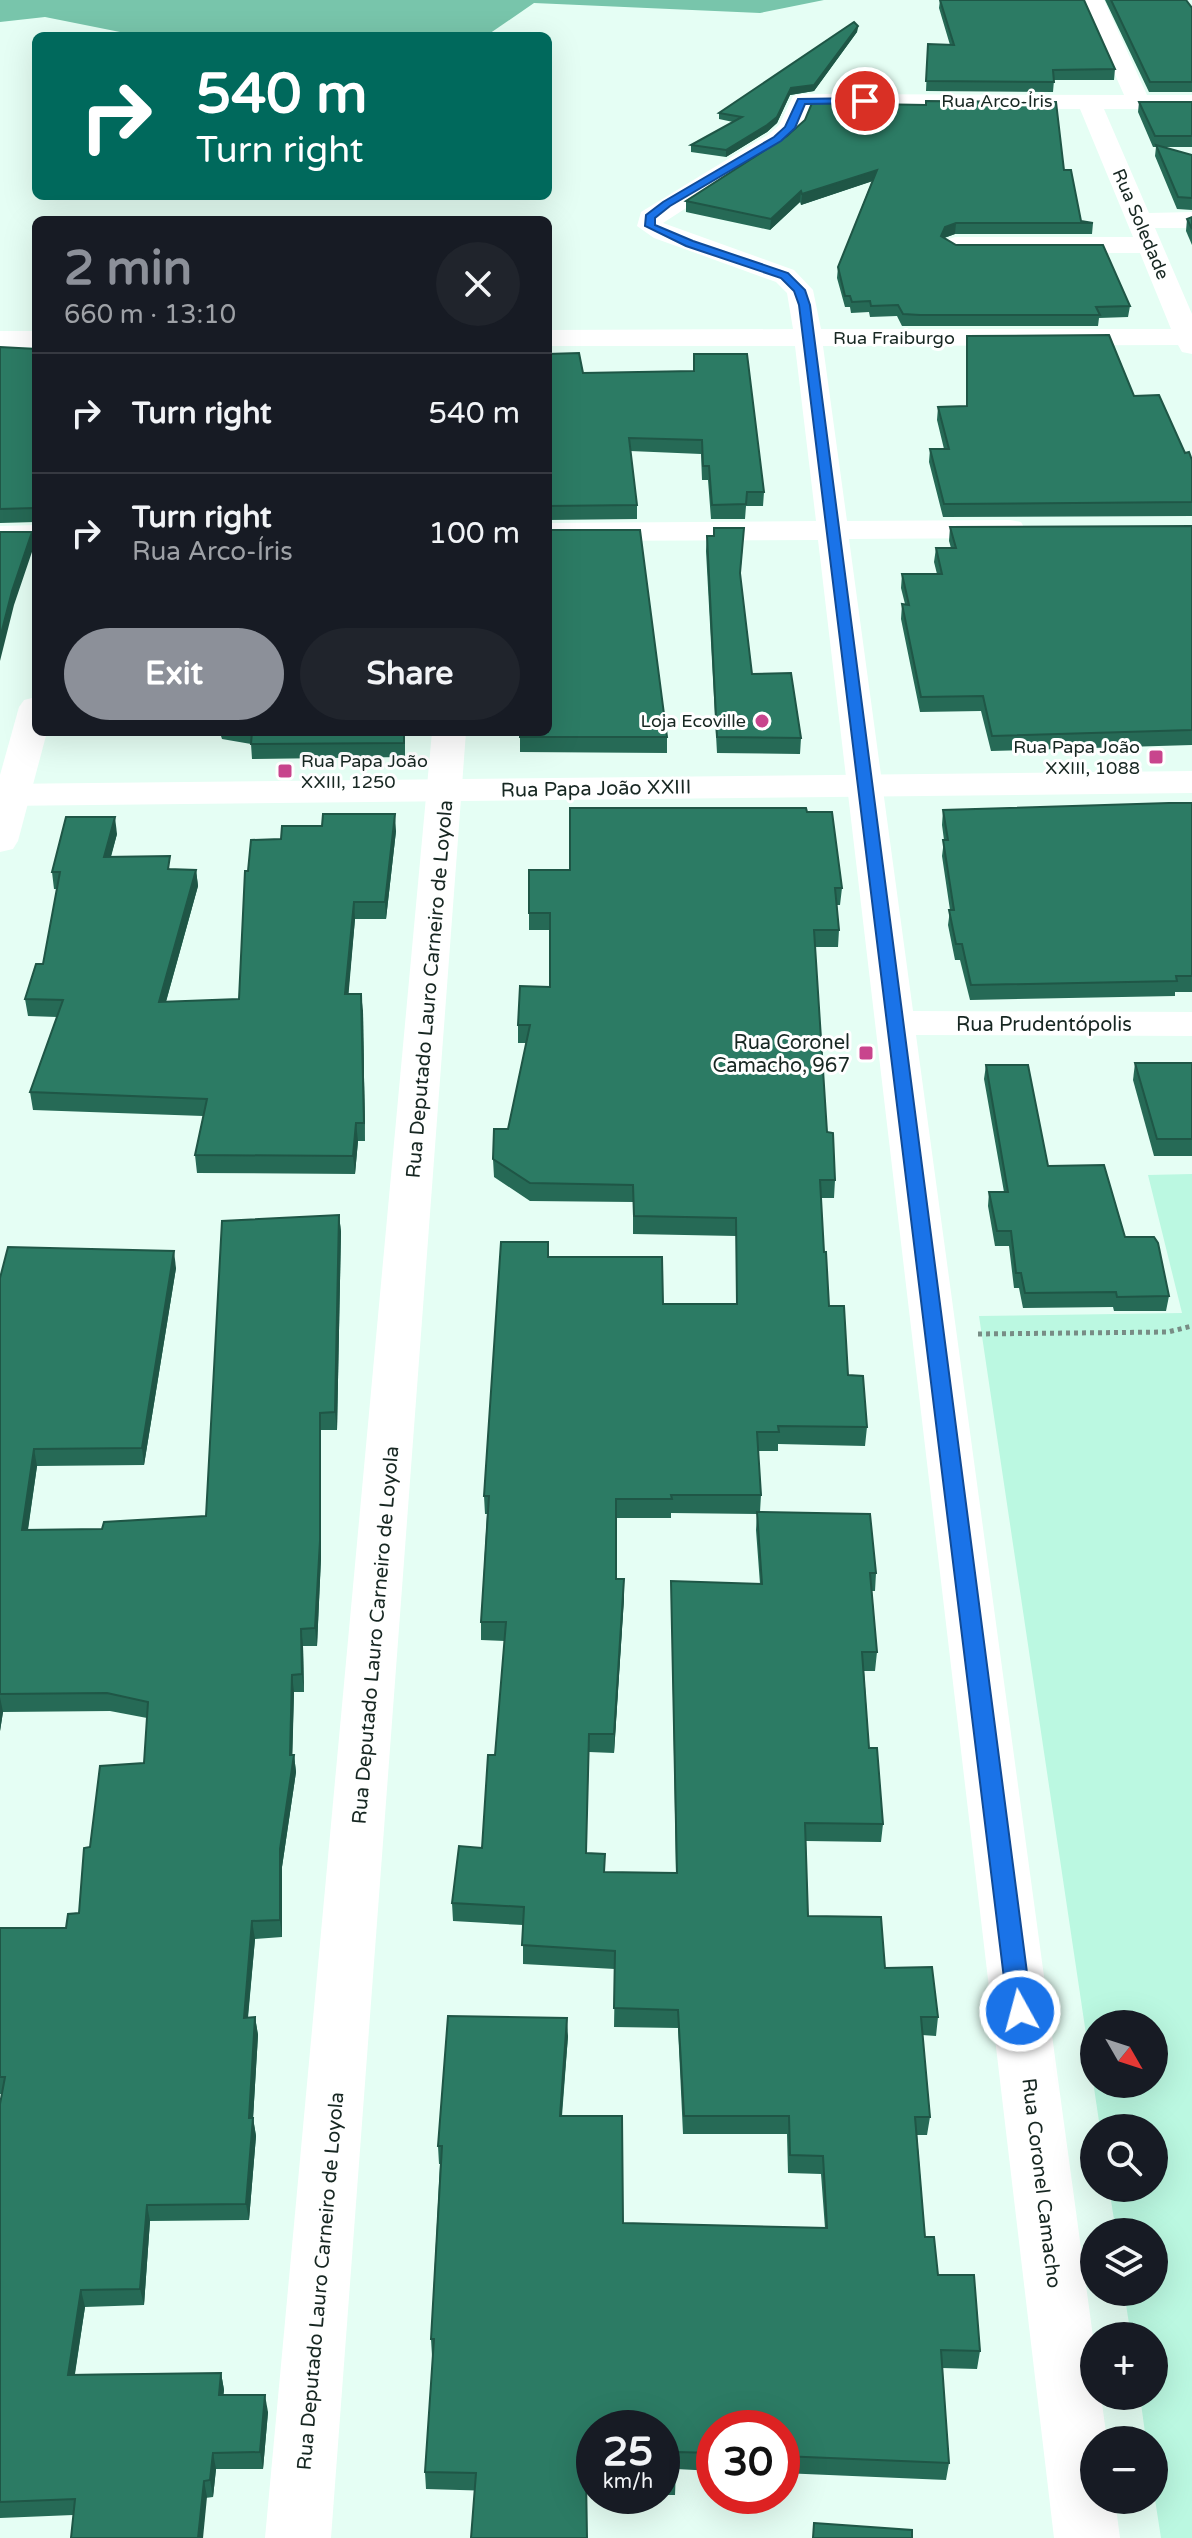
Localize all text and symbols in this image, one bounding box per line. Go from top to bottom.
text: 540 m [196,61,367,128]
icon: right [64,64,168,168]
pin [831,67,899,135]
icon: arrive [843,79,887,123]
street label: Rua Arco-Íris [941,90,1053,112]
text: Turn right [196,129,363,172]
street label: Rua Soledade [1108,165,1174,283]
text: 2 min [64,240,192,298]
button: close [436,242,520,326]
text: 660 m · 13:10 [64,299,236,330]
street label: Rua Fraiburgo [833,327,955,349]
icon: right [64,391,108,435]
text: Turn right [132,395,272,432]
text: 540 m [428,395,520,432]
text: Turn right [132,499,272,536]
icon: right [64,511,108,555]
text: 100 m [428,515,520,552]
text: Rua Arco-Íris [132,536,293,567]
button: Exit [64,628,284,720]
button: Share [300,628,520,720]
place label: Loja Ecoville [641,710,746,732]
marker: Loja Ecoville [753,712,771,730]
place label: Rua Papa João XXIII, 1088 [1013,736,1140,779]
marker: Rua Papa João XXIII, 1088 [1147,748,1165,766]
place label: Rua Papa João XXIII, 1250 [301,750,428,793]
marker: Rua Papa João XXIII, 1250 [276,762,294,780]
street label: Rua Papa João XXIII [500,775,692,803]
street label: Rua Deputado Lauro Carneiro de Loyola [401,799,458,1179]
street label: Rua Prudentópolis [956,1013,1132,1037]
place label: Rua Coronel Camacho, 967 [712,1031,850,1078]
marker: Rua Coronel Camacho, 967 [857,1044,875,1062]
street label: Rua Deputado Lauro Carneiro de Loyola [347,1445,404,1825]
position arrow [978,1969,1062,2053]
north arrow [1080,2010,1168,2098]
map controls [1080,2010,1168,2514]
street label: Rua Coronel Camacho [1016,2077,1066,2290]
street label: Rua Deputado Lauro Carneiro de Loyola [292,2091,349,2471]
button: search [1080,2114,1168,2202]
button: layers [1080,2218,1168,2306]
button: + [1080,2322,1168,2410]
speed limit sign: 30 [696,2410,800,2514]
button: − [1080,2426,1168,2514]
text: 25 [603,2428,653,2476]
text: km/h [603,2470,653,2494]

